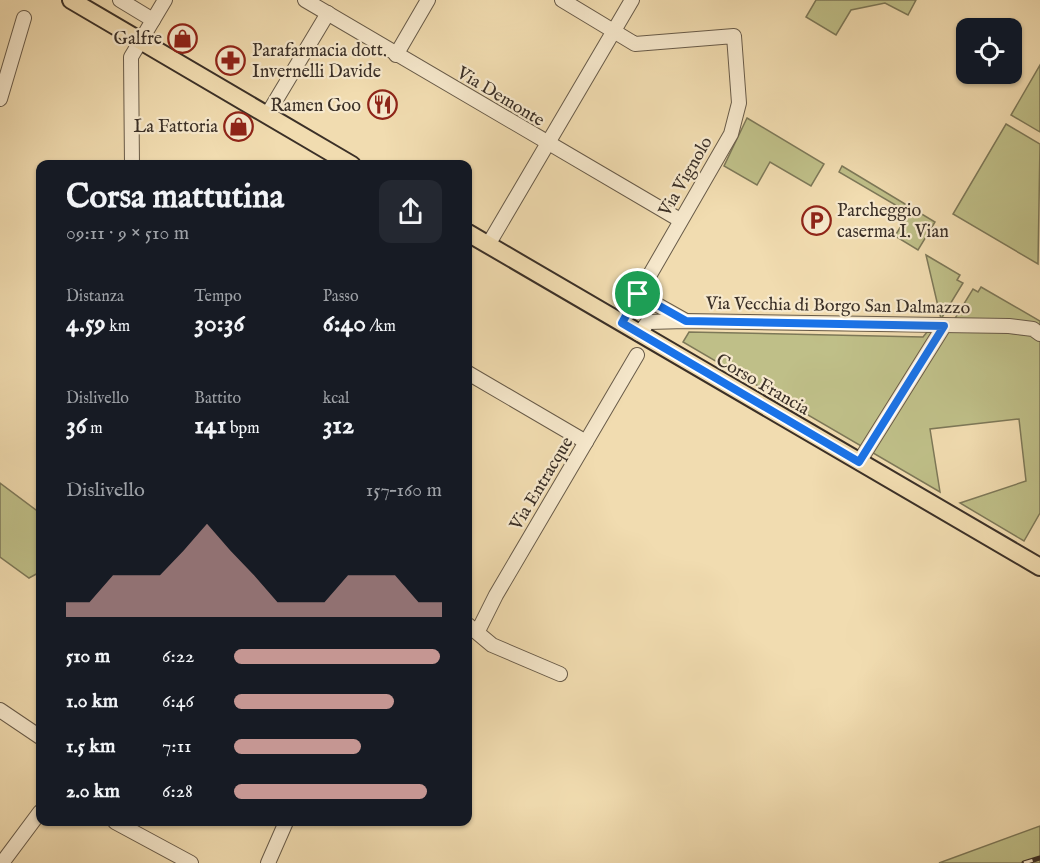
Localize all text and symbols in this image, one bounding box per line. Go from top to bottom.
map controls [956,18,1022,84]
button: locate [956,18,1022,84]
shop icon: Galfre [167,22,199,54]
place label: Galfre [114,28,162,51]
place label: Parafarmacia dott. Invernelli Davide [252,40,387,84]
pharmacy icon: Parafarmacia dott. Invernelli Davide [215,44,247,76]
street label: Via Demonte [451,62,548,133]
restaurant icon: Ramen Goo [366,89,398,121]
place label: Ramen Goo [270,95,361,118]
shop icon: La Fattoria [223,110,255,142]
place label: La Fattoria [133,116,218,139]
street label: Via Vignolo [654,132,719,222]
text: Corsa mattutina [66,177,284,219]
button: share [379,180,442,243]
place label: Parcheggio caserma I. Vian [837,200,949,244]
parking icon: Parcheggio caserma I. Vian [800,204,832,236]
text: 09:11 · 9 × 510 m [66,221,189,246]
pin [612,268,663,319]
icon: arrive [621,277,654,310]
text: Distanza [66,287,124,307]
text: Tempo [194,287,242,307]
text: Passo [323,287,359,307]
street label: Via Vecchia di Borgo San Dalmazzo [705,293,971,320]
text: 4.59 [66,307,106,340]
text: 30:36 [194,307,244,340]
text: 6:40 [323,307,366,340]
text: km [106,317,130,337]
text: /km [366,317,396,337]
street label: Corso Francia [711,349,813,422]
text: Dislivello [66,389,129,409]
text: Battito [194,389,241,409]
text: kcal [323,389,349,409]
text: 36 [66,409,87,442]
text: 141 [194,409,226,442]
text: 312 [323,409,354,442]
text: m [87,419,103,439]
text: bpm [226,419,259,439]
street label: Via Entracque [505,433,579,536]
text: Dislivello [66,478,145,503]
text: 157–160 m [366,478,442,503]
text: 510 m [66,644,110,669]
text: 6:22 [162,644,194,669]
text: 1.0 km [66,689,118,714]
text: 6:46 [162,689,194,714]
text: 1.5 km [66,734,116,759]
text: 7:11 [162,734,192,759]
text: 2.0 km [66,779,120,804]
text: 6:28 [162,779,193,804]

